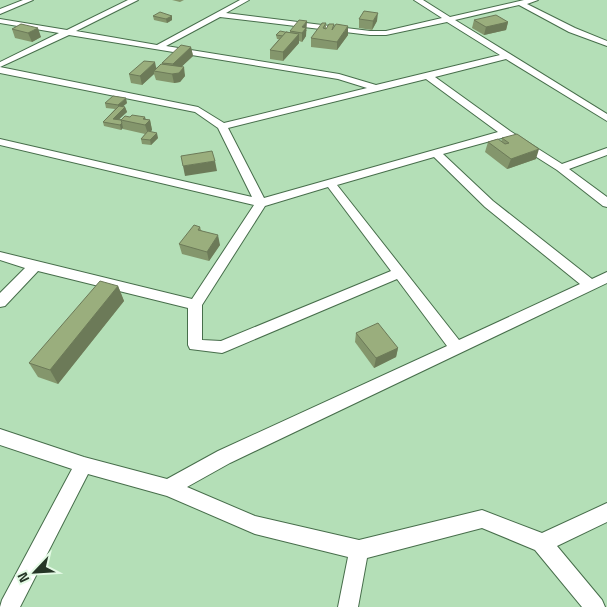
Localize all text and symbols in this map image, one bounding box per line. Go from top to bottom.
north arrow [10,547,60,597]
text: N [11,569,34,587]

